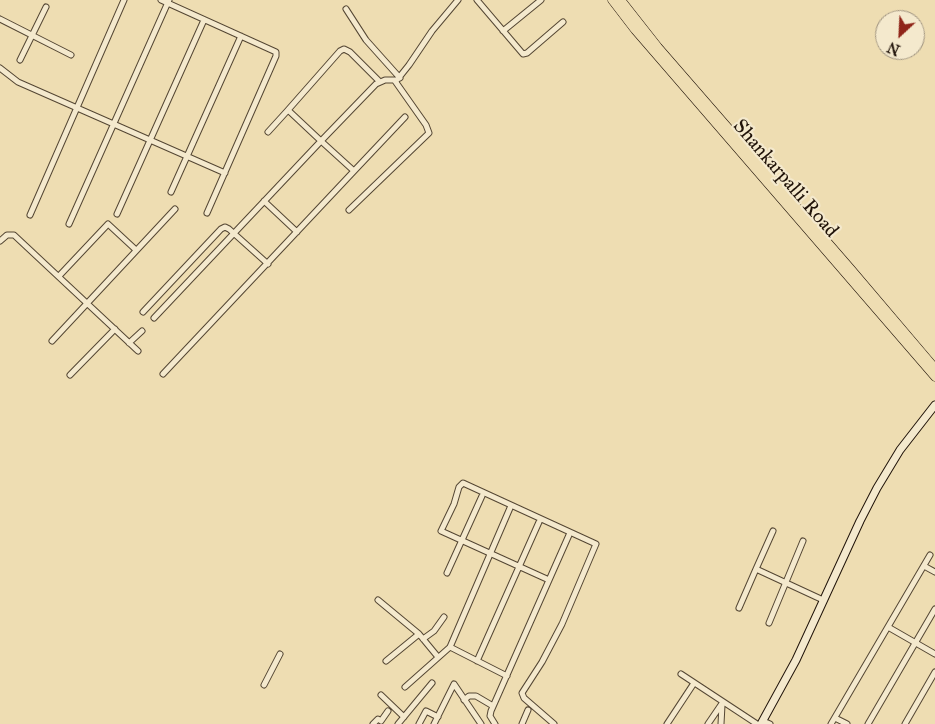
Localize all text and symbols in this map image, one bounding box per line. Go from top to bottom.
north arrow [875,10,925,60]
text: N [885,38,903,58]
street label: Shankarpalli Road [727,115,843,243]

